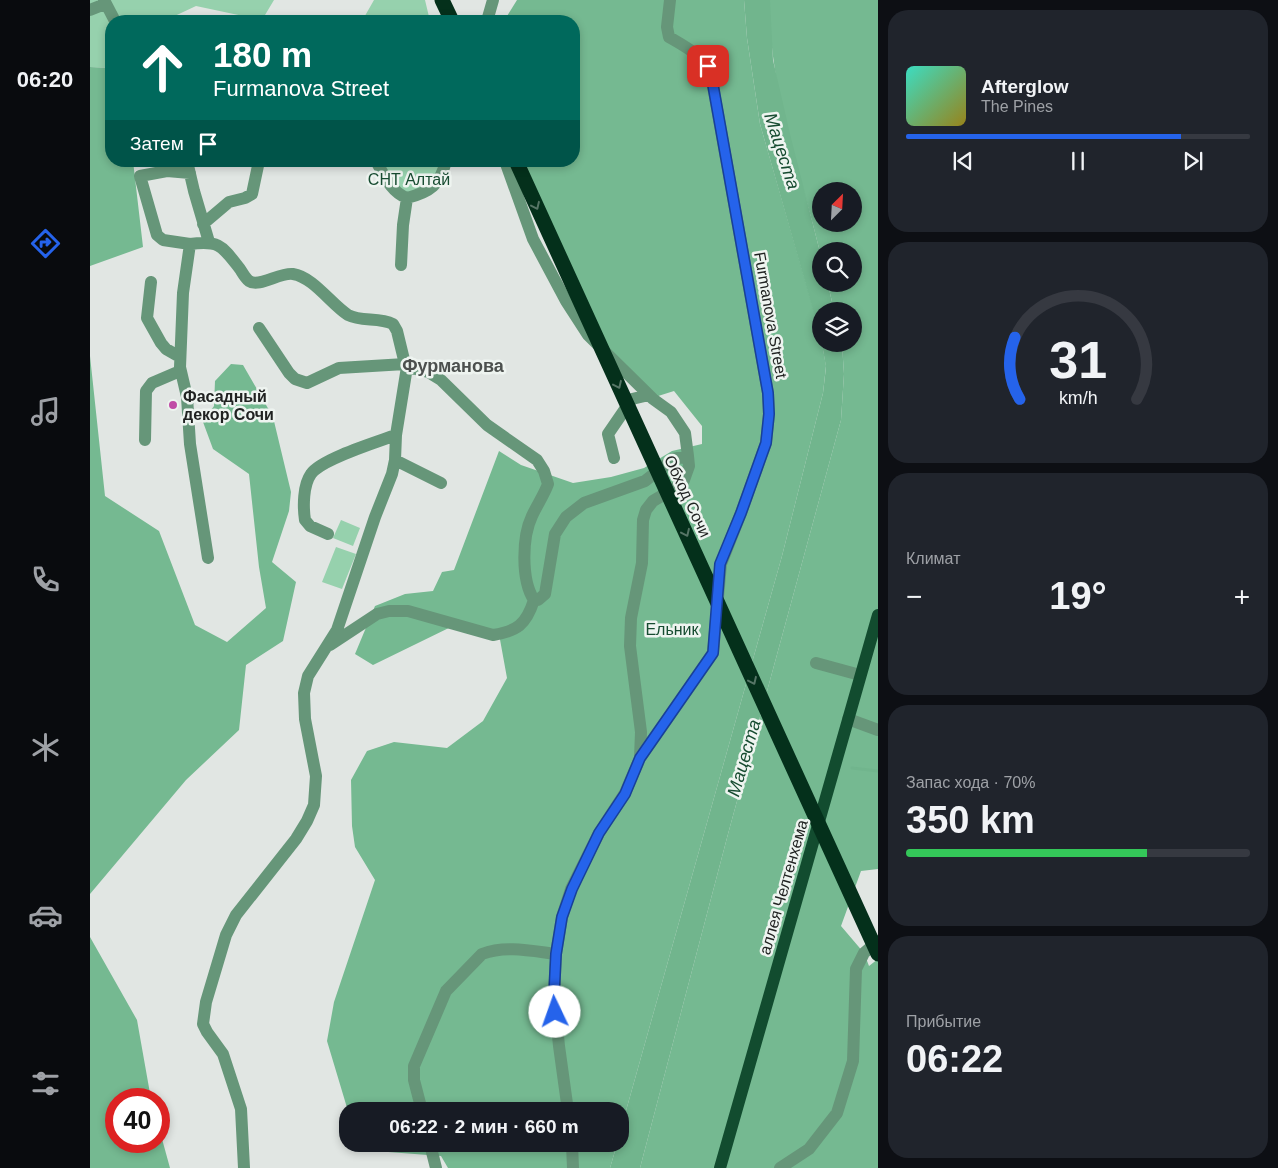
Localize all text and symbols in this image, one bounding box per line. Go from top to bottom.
icon: ahead [130,35,195,100]
text: 180 m [213,35,312,74]
pin [687,45,729,87]
icon: arrive [694,52,722,80]
text: 06:20 [17,67,73,92]
text: Furmanova Street [213,76,389,101]
text: Afterglow [981,76,1069,97]
text: The Pines [981,98,1053,115]
water label: Мацеста [760,110,804,192]
icon: arrive [194,130,222,158]
text: Затем [130,133,184,154]
icon: previous [949,147,977,175]
icon: pause [1064,147,1092,175]
icon: next [1179,147,1207,175]
park label: СНТ Алтай [368,171,450,188]
north arrow [812,182,862,232]
map controls [812,182,862,352]
one-way arrow [530,201,541,210]
icon: directions [28,226,63,261]
button: search [812,242,862,292]
street label: Furmanova Street [751,251,790,380]
button: layers [812,302,862,352]
text: 31 [1049,331,1107,389]
district label: Фурманова [402,356,505,376]
one-way arrow [612,380,623,389]
place label: Фасадный декор Сочи [183,388,274,423]
text: km/h [1059,388,1097,408]
icon: music [28,394,63,429]
marker: Фасадный декор Сочи [167,399,179,411]
street label: Обход Сочи [661,452,714,540]
one-way arrow [679,528,690,537]
text: Климат [906,550,960,567]
icon: phone [28,562,63,597]
text: 19° [1049,575,1107,617]
text: − [906,581,922,612]
text: + [1234,581,1250,612]
park label: Ельник [645,621,700,638]
one-way arrow [747,676,758,685]
water label: Мацеста [723,717,765,799]
icon: climate [28,730,63,765]
text: Запас хода · 70% [906,774,1035,791]
text: 350 km [906,799,1035,841]
street label: аллея Челтенхема [756,818,811,957]
icon: car [28,898,63,933]
position arrow [528,985,580,1037]
text: Прибытие [906,1013,981,1030]
text: 06:22 [906,1038,1003,1080]
icon: filters [28,1066,63,1101]
speed limit sign: 40 [105,1088,170,1153]
text: 06:22 · 2 мин · 660 m [389,1116,579,1137]

